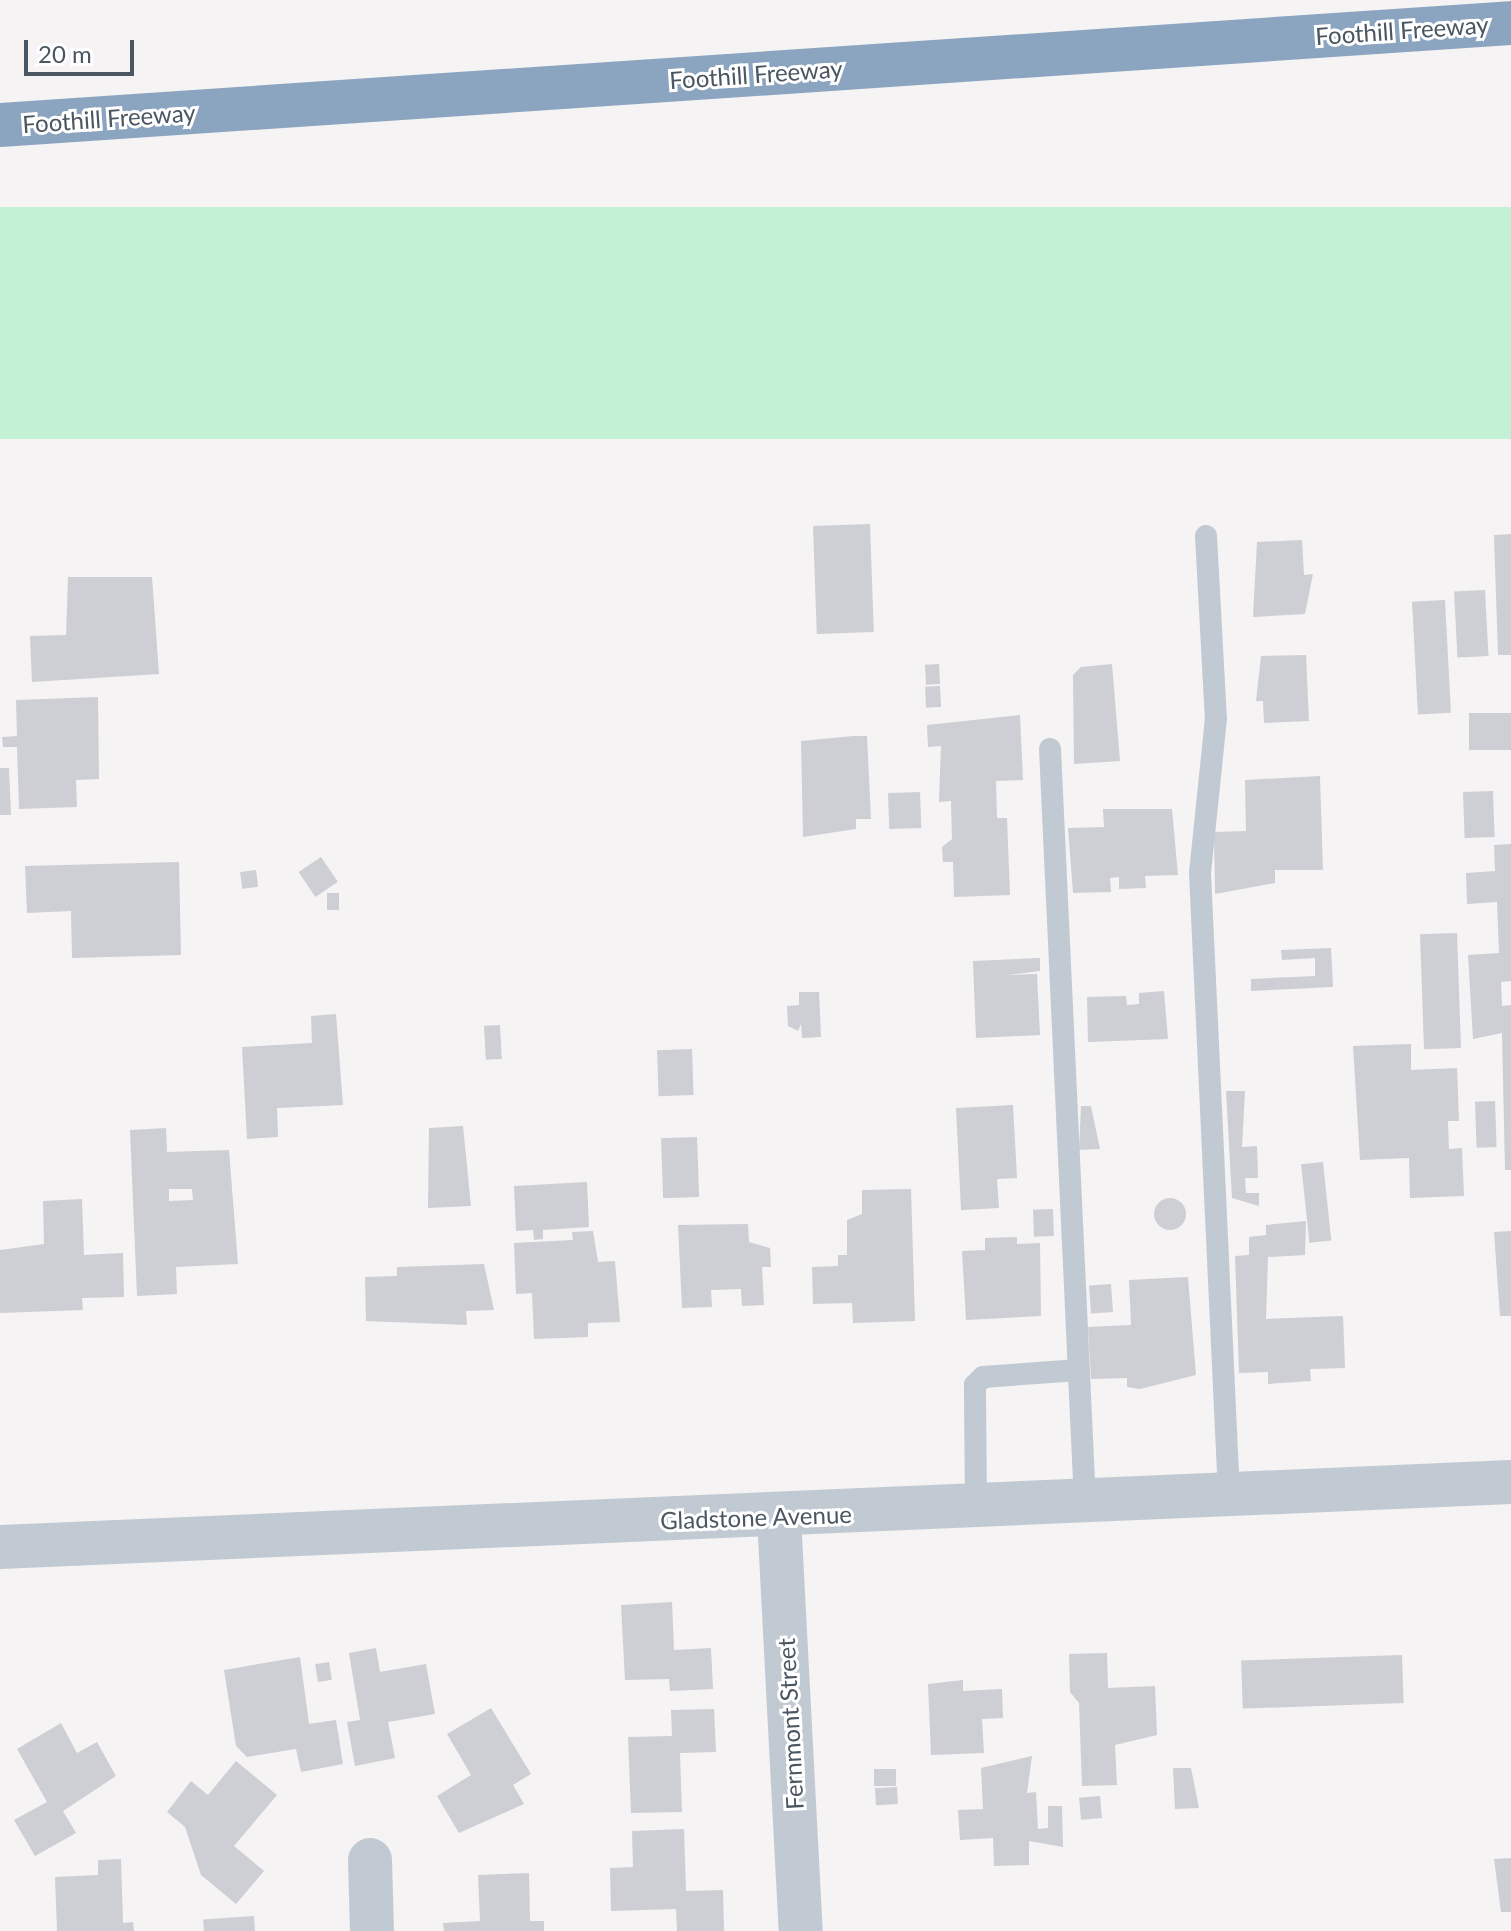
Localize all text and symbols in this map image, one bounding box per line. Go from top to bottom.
street label: Foothill Freeway [1314,10,1490,50]
scale bar [28,24,138,74]
text: 20 m [38,39,92,68]
street label: Foothill Freeway [668,54,844,94]
street label: Foothill Freeway [21,98,197,138]
street label: Gladstone Avenue [659,1499,853,1535]
street label: Fernmont Street [771,1637,809,1811]

